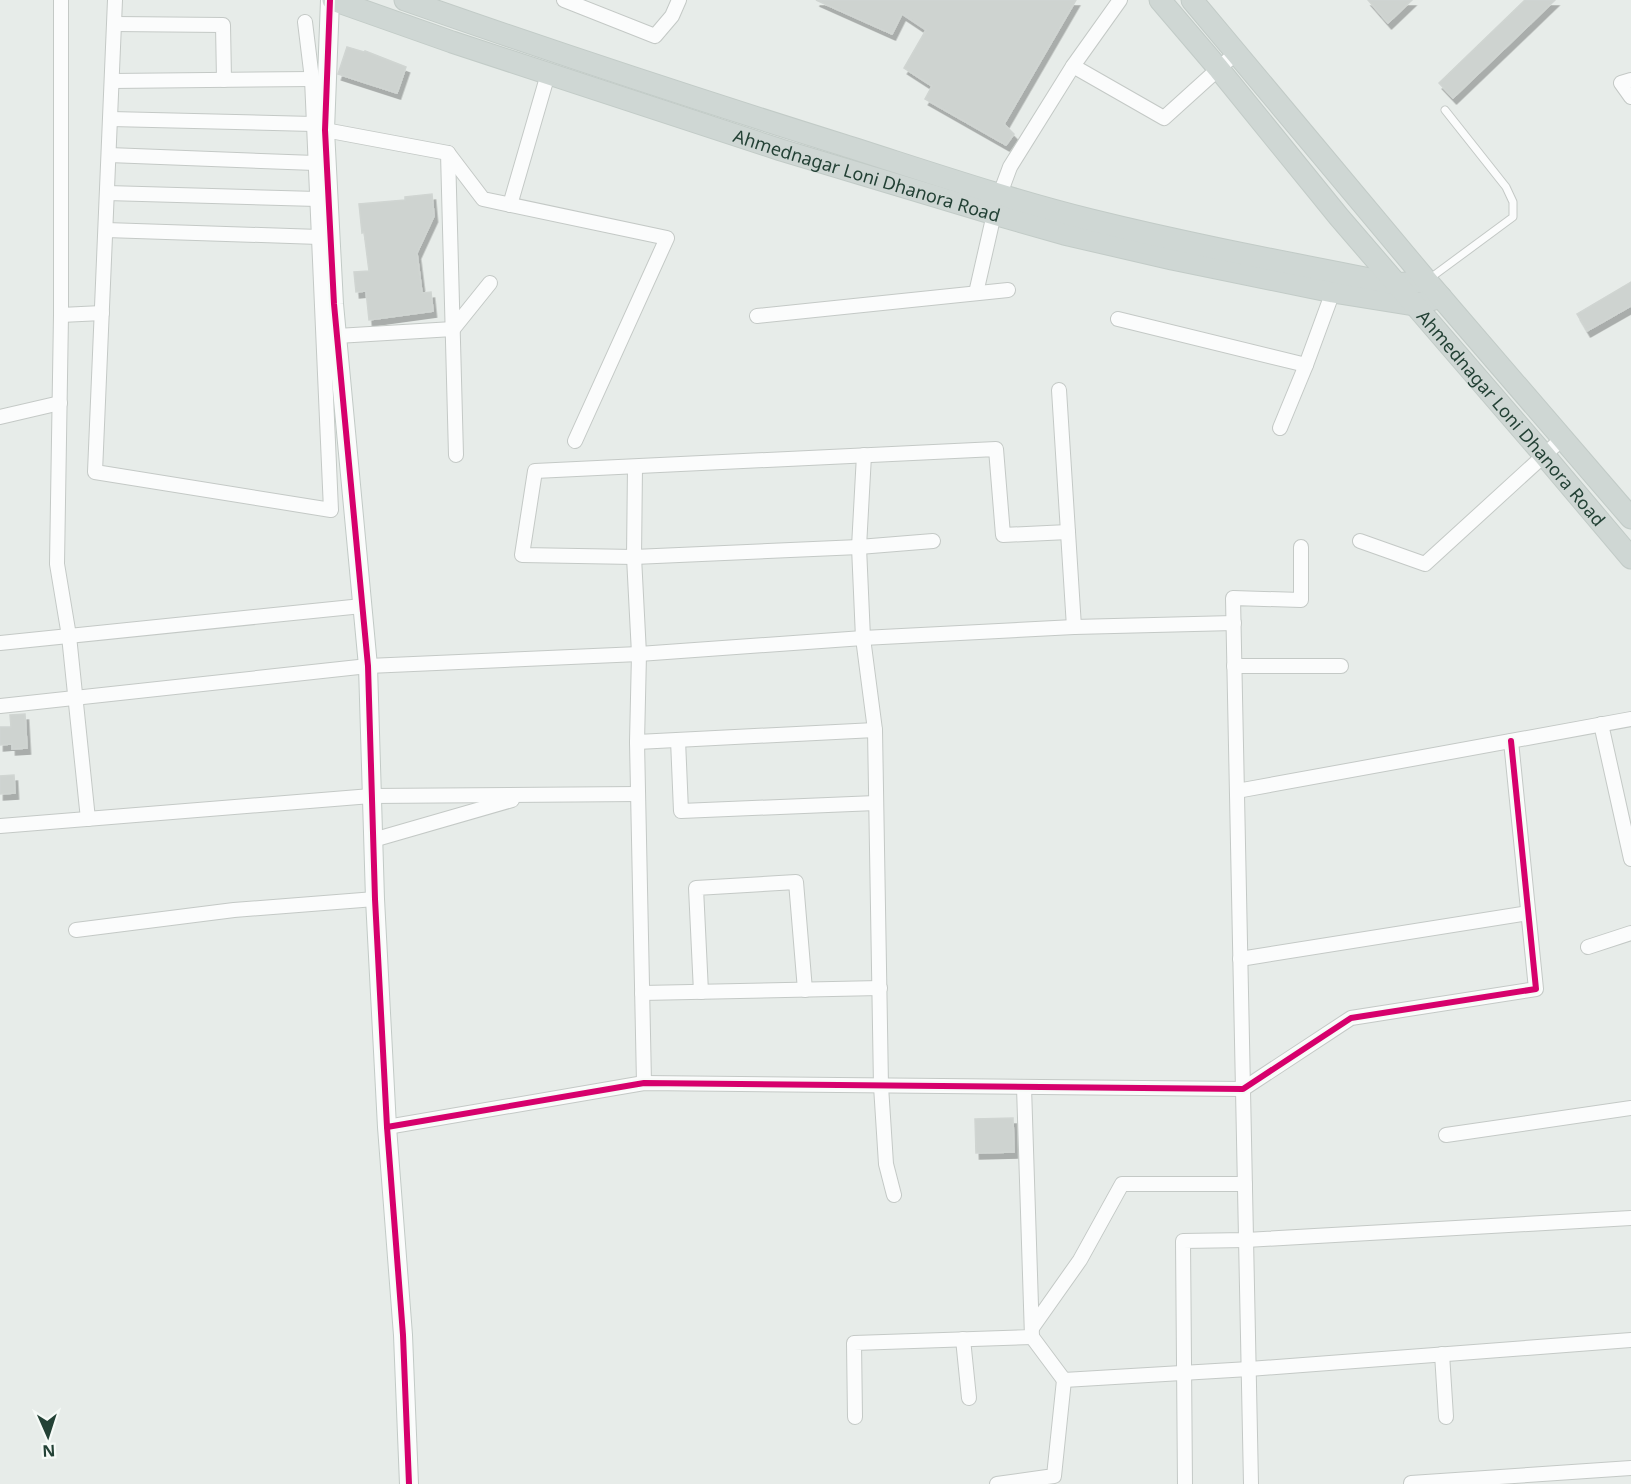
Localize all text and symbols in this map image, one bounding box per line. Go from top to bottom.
street label: Ahmednagar Loni Dhanora Road [730,123,1003,227]
street label: Ahmednagar Loni Dhanora Road [1412,305,1611,531]
north arrow [18,1406,78,1466]
text: N [42,1440,56,1462]

